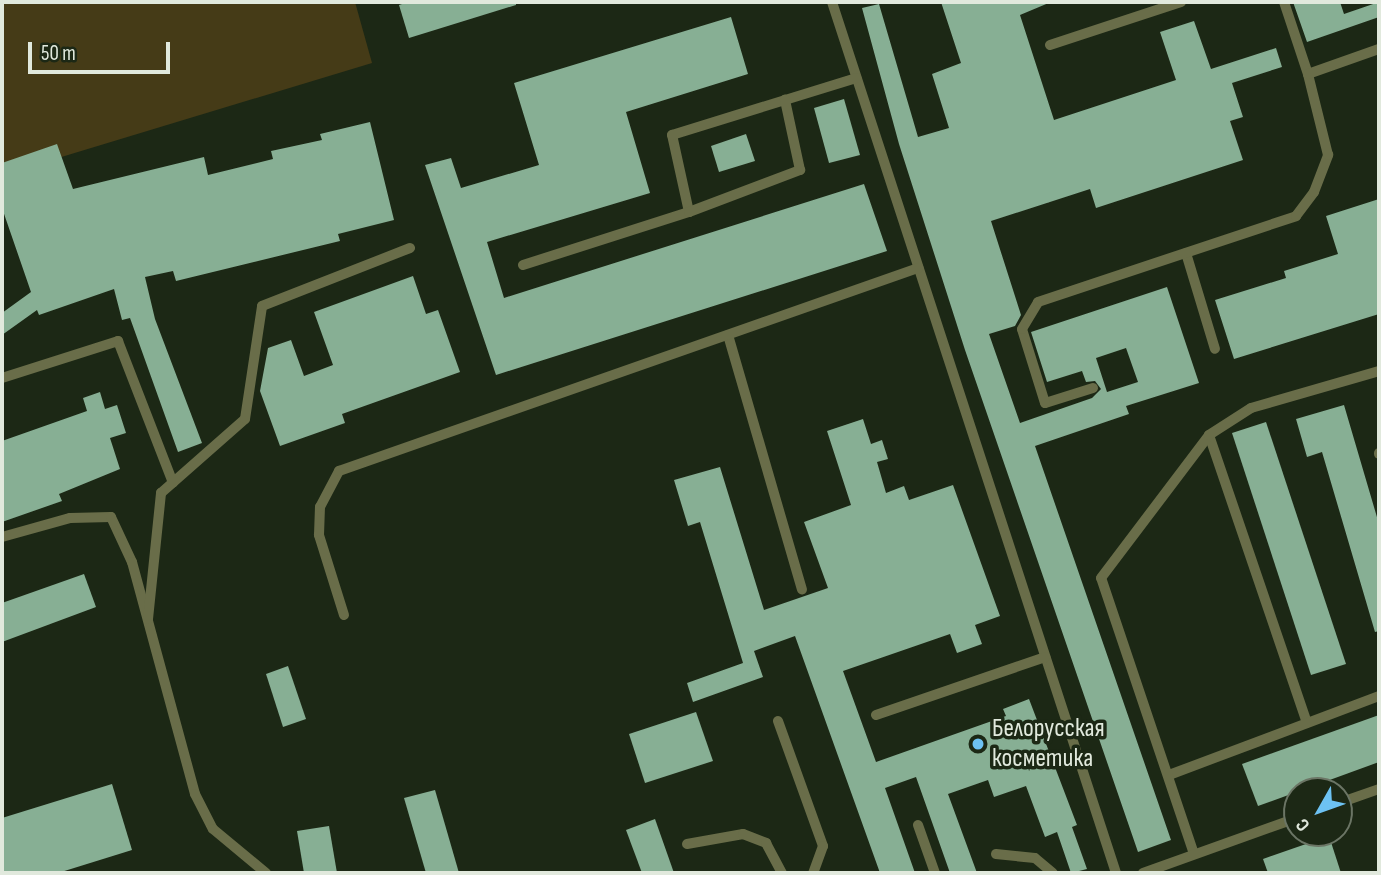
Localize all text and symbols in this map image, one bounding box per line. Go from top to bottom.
scale bar [32,28,173,72]
text: 50 m [41,41,76,66]
place label: Белорусская косметика [992,713,1105,774]
marker: Белорусская косметика [970,736,986,752]
north arrow [1283,777,1353,847]
text: С [1291,813,1315,836]

